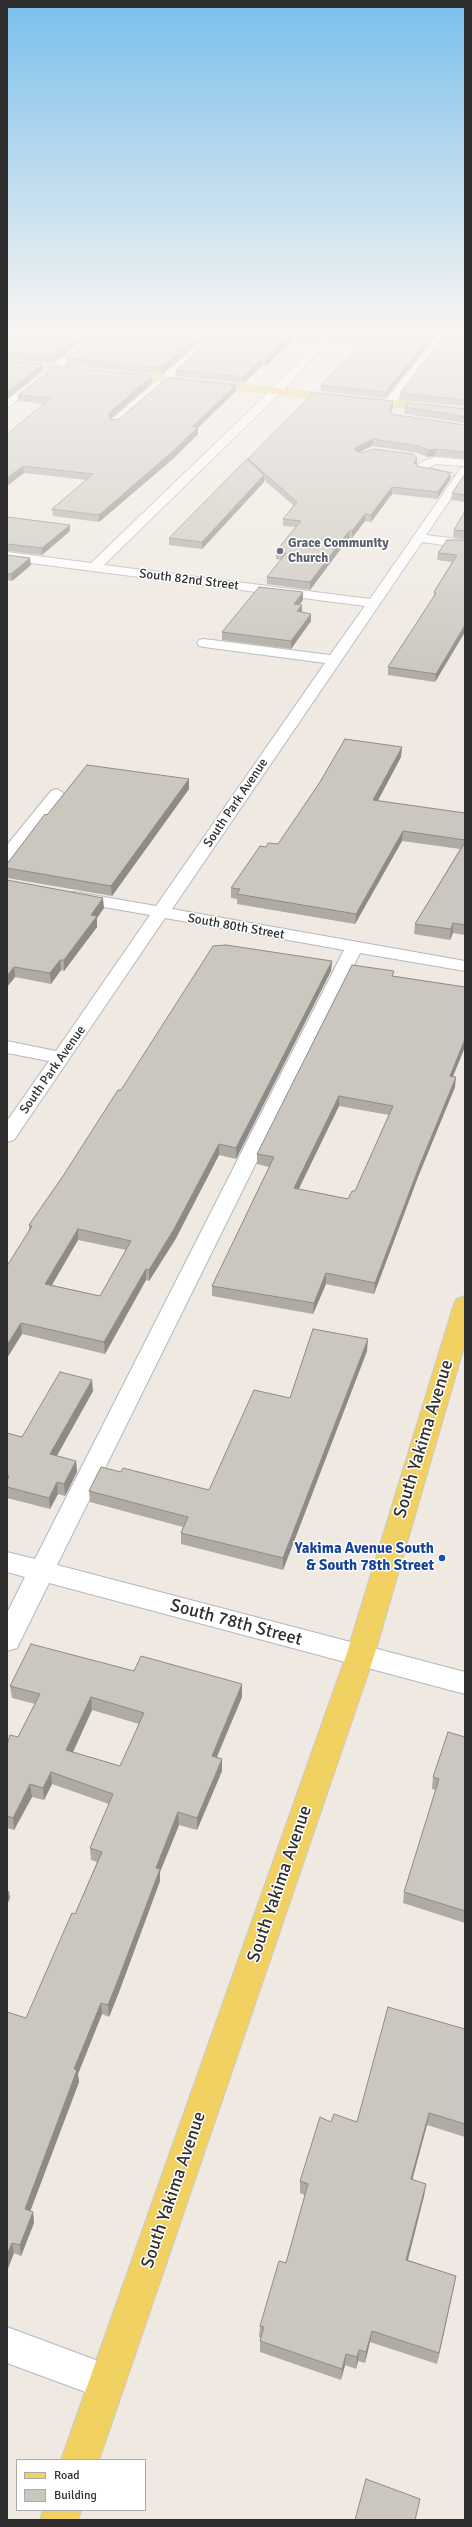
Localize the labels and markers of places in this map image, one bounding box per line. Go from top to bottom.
place label: Grace Community Church [288,536,389,567]
marker: Grace Community Church [275,546,285,556]
place label: Yakima Avenue South & South 78th Street [294,1540,434,1575]
marker: Yakima Avenue South & South 78th Street [437,1553,447,1563]

